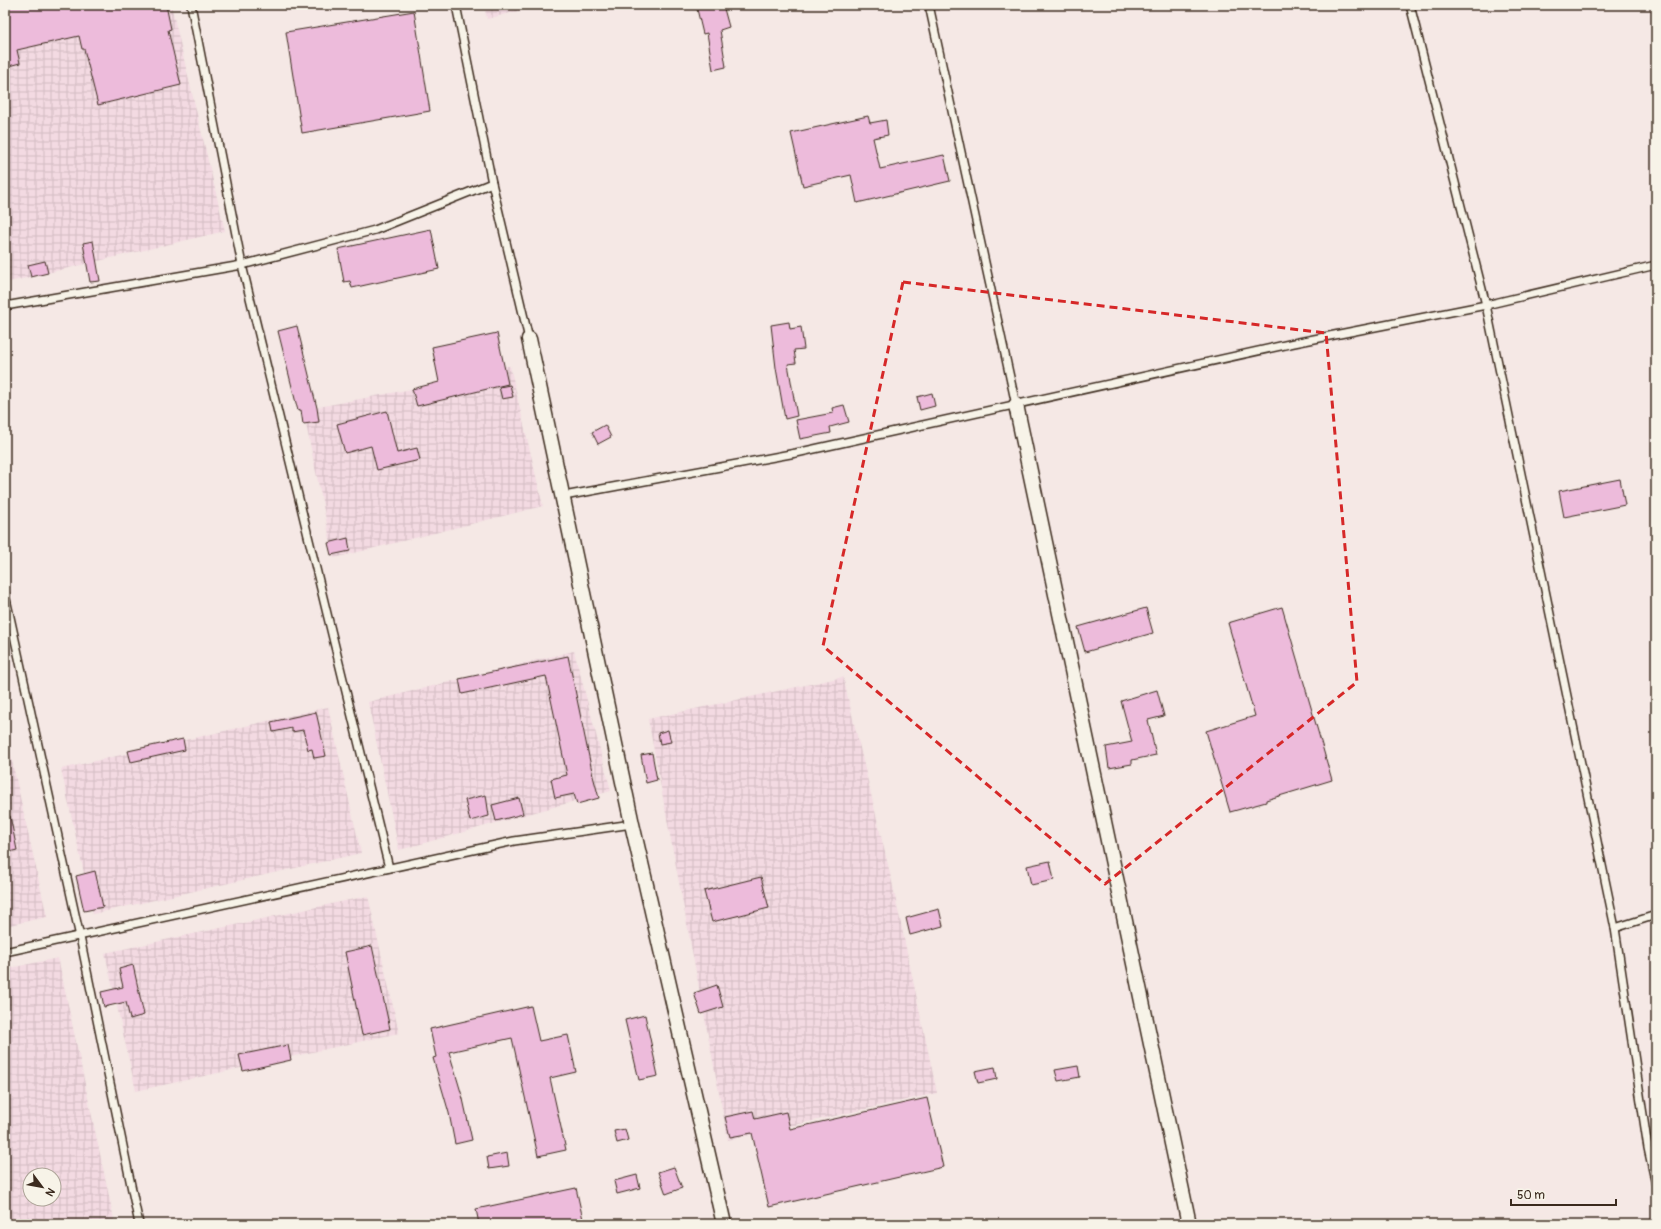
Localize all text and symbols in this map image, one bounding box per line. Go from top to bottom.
north arrow [22,1167,62,1207]
scale bar [1511,1181,1616,1207]
text: N [42,1185,58,1199]
text: 50 m [1517,1188,1545,1203]

